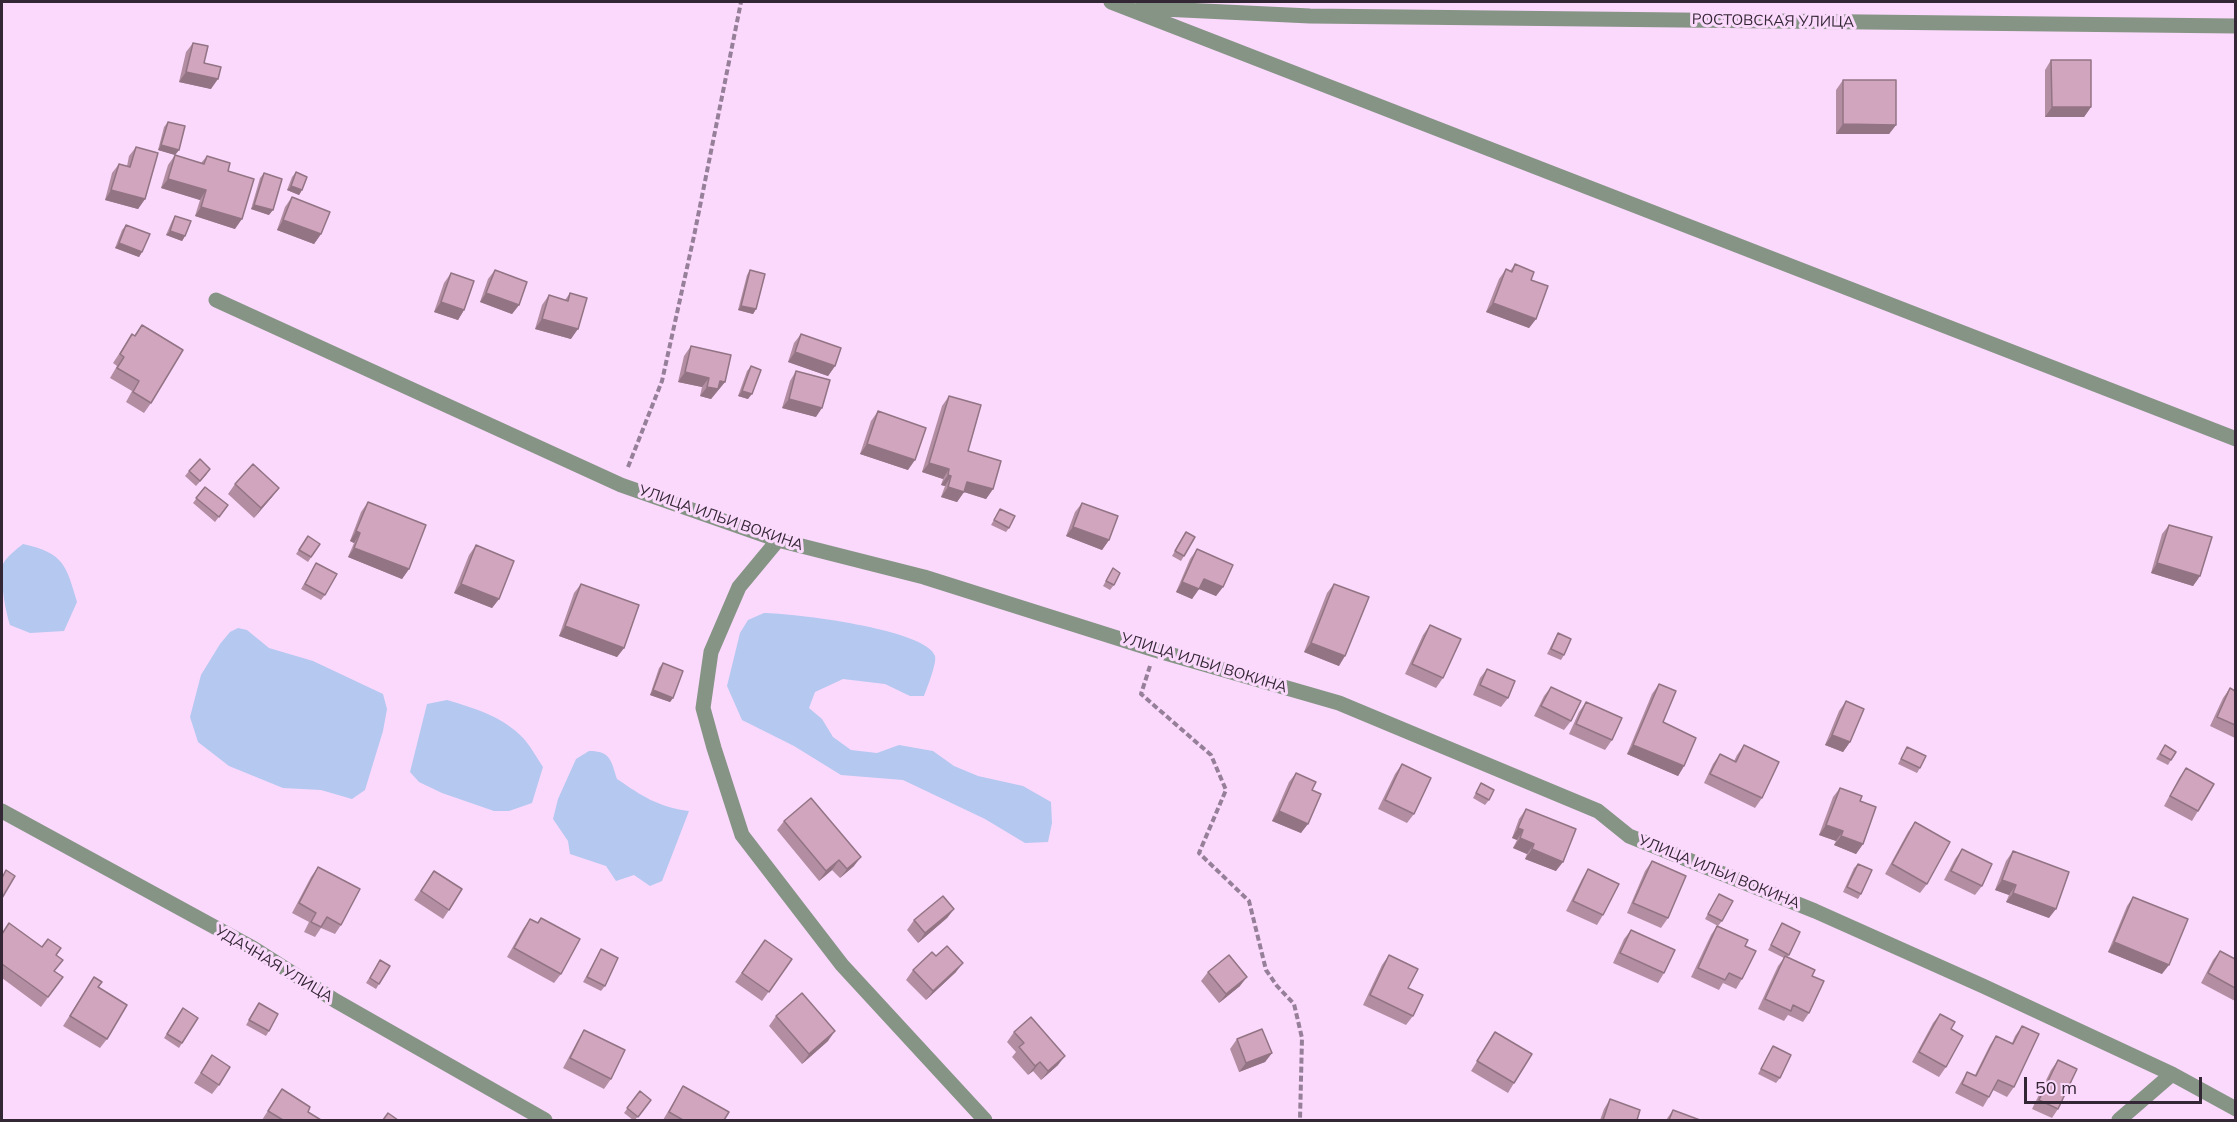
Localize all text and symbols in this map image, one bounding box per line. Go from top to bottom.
street label: РОСТОВСКАЯ УЛИЦА [1692,11,1854,31]
street label: УЛИЦА ИЛЬИ ВОКИНА [636,481,806,555]
street label: УЛИЦА ИЛЬИ ВОКИНА [1119,629,1289,697]
street label: УЛИЦА ИЛЬИ ВОКИНА [1635,831,1803,913]
street label: УДАЧНАЯ УЛИЦА [212,922,336,1006]
scale bar [2027,1065,2206,1103]
text: 50 m [2035,1076,2077,1099]

